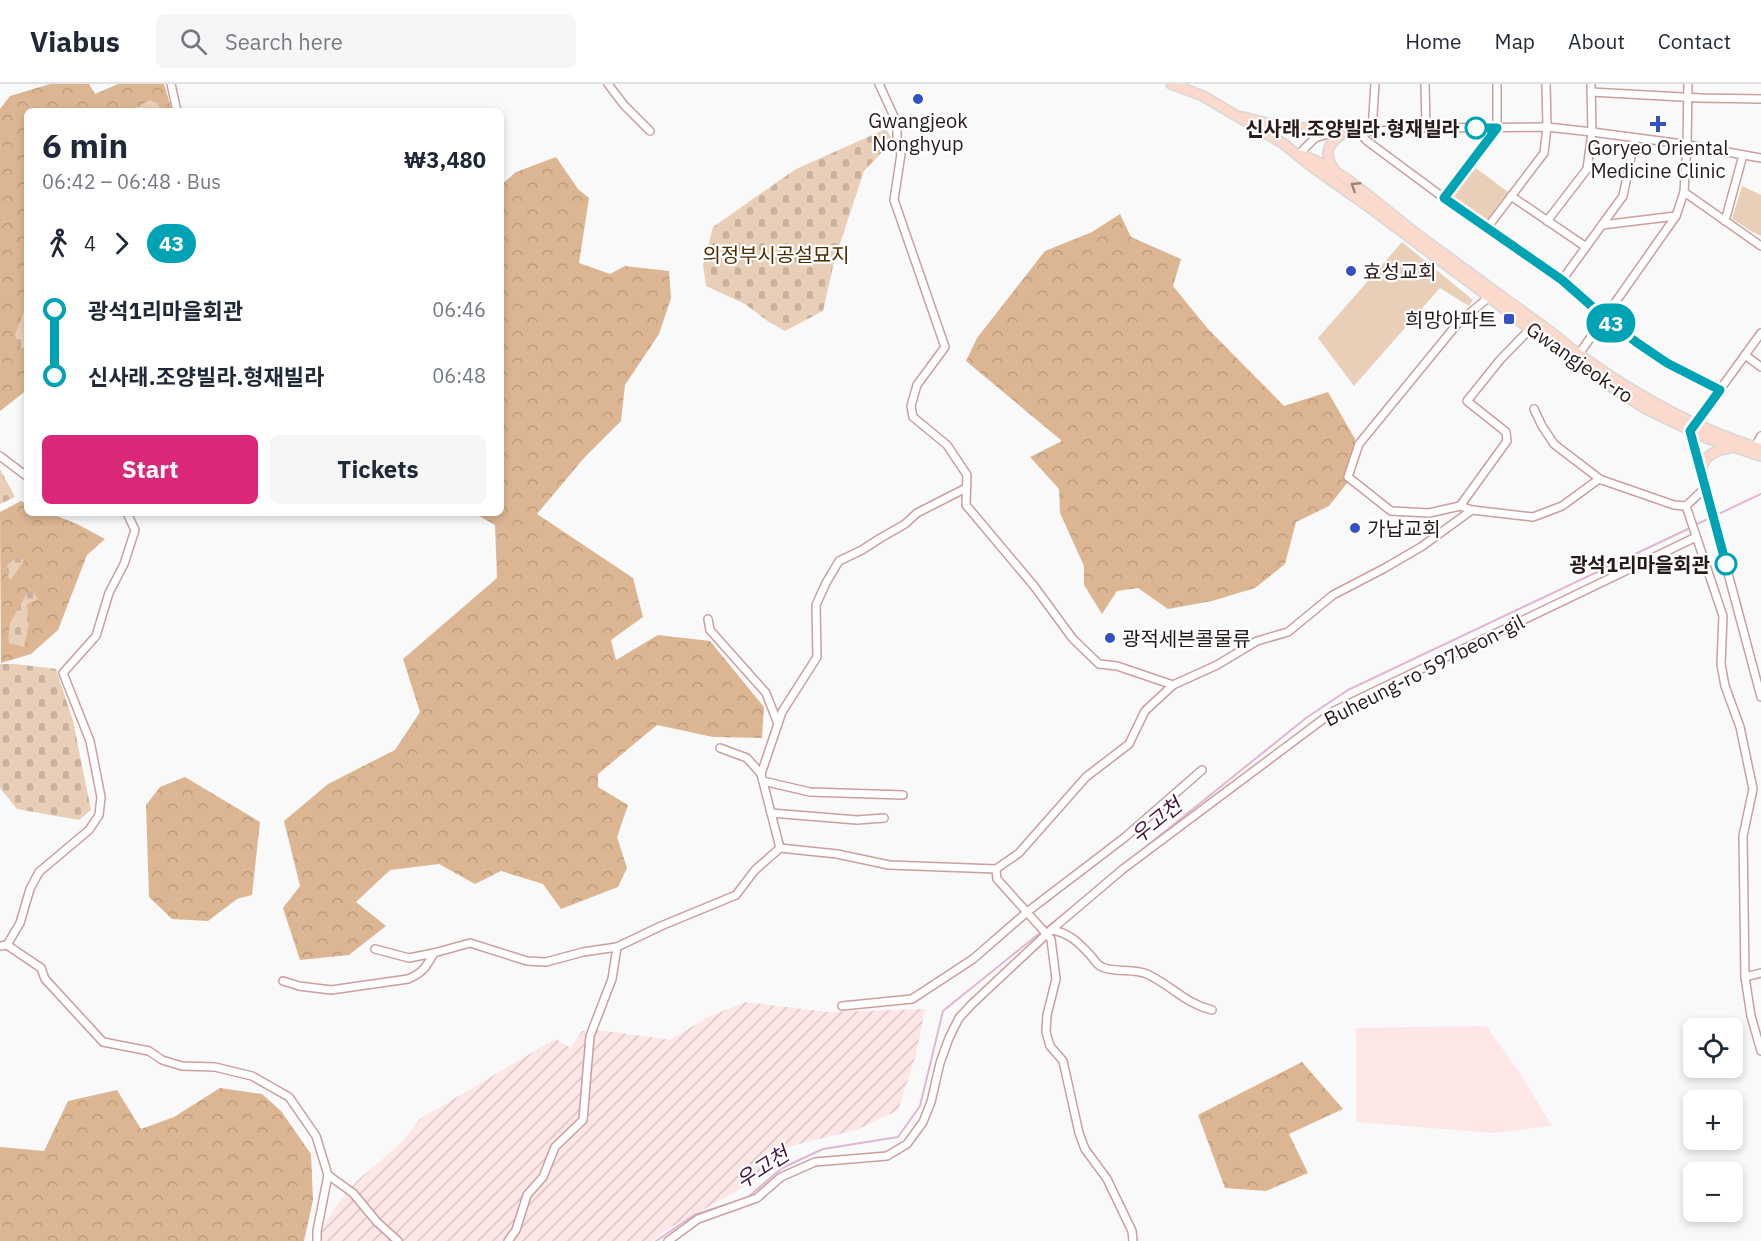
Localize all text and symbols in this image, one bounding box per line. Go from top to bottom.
search box [156,14,576,68]
text: Viabus [30,23,120,60]
icon: search [177,25,210,58]
text: Search here [225,27,343,56]
text: Home [1405,27,1462,55]
text: Map [1495,27,1535,55]
text: About [1568,27,1625,55]
text: Contact [1658,27,1731,55]
marker: Gwangjeok Nonghyup [911,92,925,106]
place label: Gwangjeok Nonghyup [868,107,968,157]
place label: 신사래.조양빌라.형재빌라 [1245,115,1460,142]
marker: Goryeo Oriental Medicine Clinic [1649,115,1667,133]
marker: 신사래.조양빌라.형재빌라 [1465,117,1487,139]
text: 6 min [42,124,128,167]
place label: Goryeo Oriental Medicine Clinic [1587,134,1729,184]
text: ₩3,480 [404,145,486,174]
text: 06:42 – 06:48 · Bus [42,168,221,195]
one-way arrow [1351,182,1362,193]
icon: walk [42,227,75,260]
icon: forward [105,227,138,260]
text: 43 [159,229,184,257]
text: 4 [84,230,96,257]
park label: 의정부시공설묘지 [702,241,850,268]
place label: 효성교회 [1363,258,1437,285]
marker: 효성교회 [1344,264,1358,278]
text: 광석1리마을회관 [88,296,243,325]
text: 06:46 [432,296,486,323]
line badge: 43 [1584,304,1638,342]
place label: 희망아파트 [1405,306,1497,333]
text: 43 [1598,309,1624,337]
marker: 희망아파트 [1502,312,1516,326]
street label: Gwangjeok-ro [1521,315,1639,409]
text: 신사래.조양빌라.형재빌라 [88,362,324,391]
text: 06:48 [432,362,486,389]
button: Start [42,435,258,504]
button: Tickets [270,435,486,504]
place label: 가납교회 [1367,515,1441,542]
marker: 가납교회 [1348,521,1362,535]
place label: 광석1리마을회관 [1569,551,1711,578]
marker: 광석1리마을회관 [1715,553,1737,575]
street label: Buheung-ro 597beon-gil [1319,608,1529,732]
place label: 광적세븐콜물류 [1122,625,1251,652]
marker: 광적세븐콜물류 [1103,631,1117,645]
water label: 우고천 [1125,789,1189,849]
map controls [1683,1018,1743,1222]
button: locate [1683,1018,1743,1078]
button: + [1683,1090,1743,1150]
water label: 우고천 [730,1138,796,1195]
button: − [1683,1162,1743,1222]

